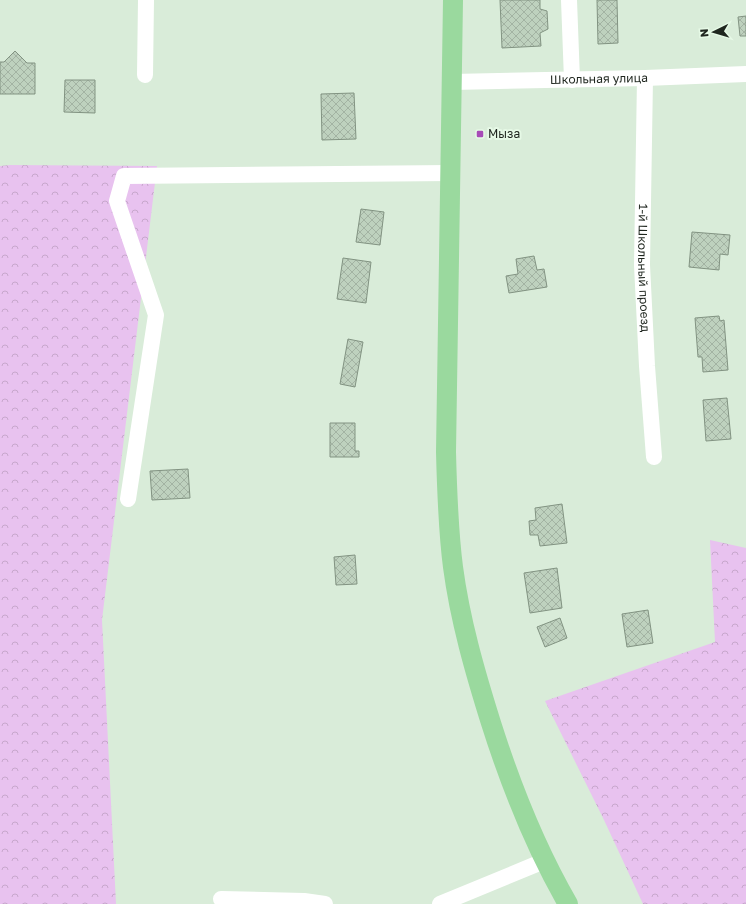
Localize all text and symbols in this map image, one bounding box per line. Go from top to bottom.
north arrow [694,12,734,52]
text: N [697,28,710,38]
street label: Школьная улица [550,70,648,87]
place label: Мыза [488,126,520,141]
marker: Мыза [475,129,485,139]
street label: 1-й Школьный проезд [635,204,653,332]

